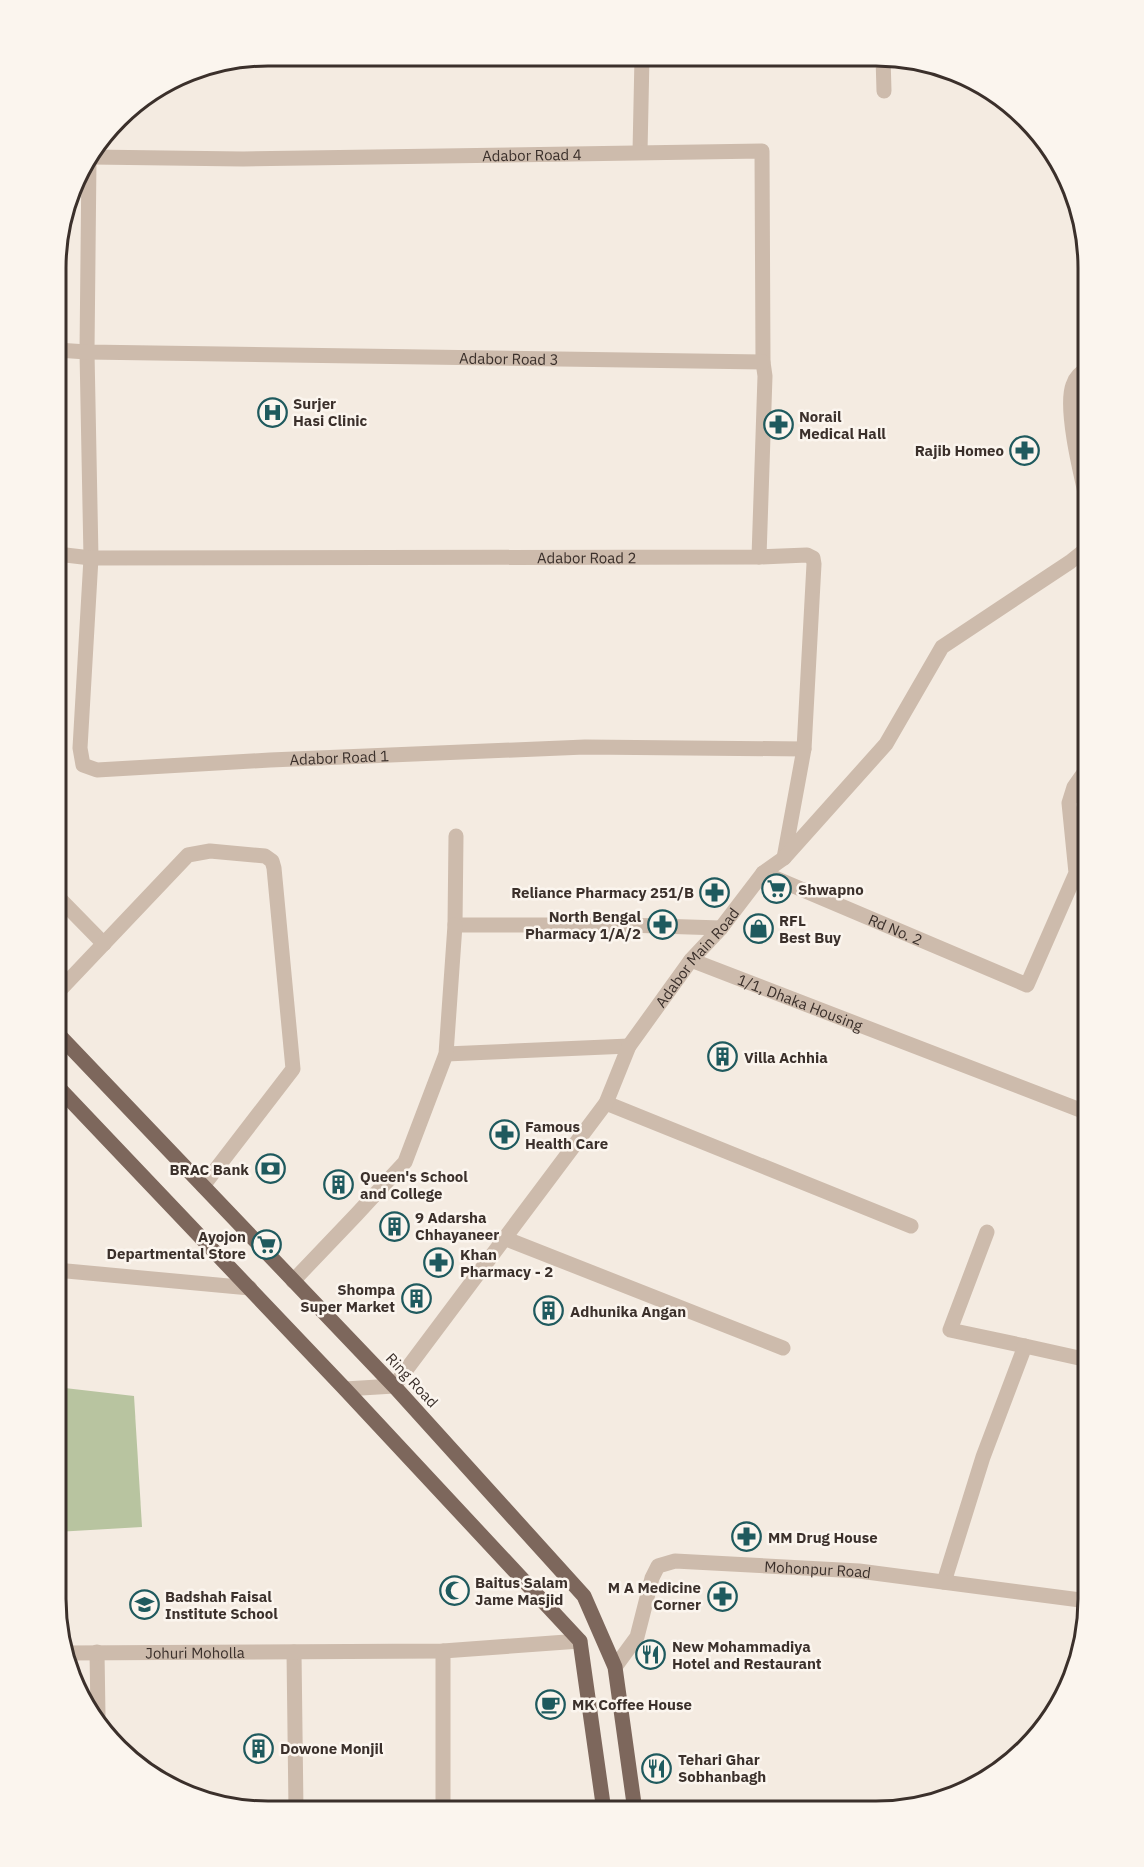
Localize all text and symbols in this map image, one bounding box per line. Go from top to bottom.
street label: Adabor Road 4 [482,144,582,165]
street label: Adabor Road 3 [459,348,559,368]
place label: Surjer Hasi Clinic [293,394,368,430]
hospital icon: Surjer Hasi Clinic [256,396,288,428]
place label: Norail Medical Hall [799,407,886,443]
pharmacy icon: Norail Medical Hall [762,409,794,441]
pharmacy icon: Rajib Homeo [1009,434,1041,466]
place label: Rajib Homeo [915,441,1004,460]
street label: Adabor Road 2 [537,548,637,567]
street label: Adabor Road 1 [289,746,389,769]
supermarket icon: Shwapno [761,873,793,905]
pharmacy icon: Reliance Pharmacy 251/B [699,876,731,908]
place label: Shwapno [798,880,864,899]
place label: Reliance Pharmacy 251/B [511,883,694,902]
street label: Adabor Main Road [651,904,743,1011]
place label: North Bengal Pharmacy 1/A/2 [525,907,641,943]
pharmacy icon: North Bengal Pharmacy 1/A/2 [646,909,678,941]
street label: Rd No. 2 [866,909,926,949]
place label: RFL Best Buy [779,911,841,947]
shop icon: RFL Best Buy [742,913,774,945]
street label: 1/1, Dhaka Housing [735,969,865,1035]
building icon: Villa Achhia [707,1041,739,1073]
place label: Villa Achhia [744,1048,828,1067]
place label: Famous Health Care [525,1117,608,1153]
pharmacy icon: Famous Health Care [488,1119,520,1151]
bank icon: BRAC Bank [254,1153,286,1185]
place label: BRAC Bank [170,1160,249,1179]
place label: Queen's School and College [360,1167,468,1203]
building icon: Queen's School and College [323,1169,355,1201]
place label: 9 Adarsha Chhayaneer [415,1208,499,1244]
building icon: 9 Adarsha Chhayaneer [378,1210,410,1242]
place label: Ayojon Departmental Store [107,1227,246,1263]
supermarket icon: Ayojon Departmental Store [251,1229,283,1261]
place label: Khan Pharmacy - 2 [460,1245,553,1281]
pharmacy icon: Khan Pharmacy - 2 [423,1247,455,1279]
place label: Shompa Super Market [300,1280,395,1316]
building icon: Shompa Super Market [400,1282,432,1314]
building icon: Adhunika Angan [533,1295,565,1327]
place label: Adhunika Angan [570,1302,686,1321]
street label: Ring Road [382,1349,442,1411]
pharmacy icon: MM Drug House [731,1521,763,1553]
place label: MM Drug House [768,1528,878,1547]
street label: Mohonpur Road [764,1556,872,1582]
place label: Baitus Salam Jame Masjid [475,1573,568,1609]
mosque icon: Baitus Salam Jame Masjid [438,1575,470,1607]
place label: M A Medicine Corner [608,1578,701,1614]
pharmacy icon: M A Medicine Corner [706,1580,738,1612]
place label: Badshah Faisal Institute School [165,1587,278,1623]
school or university icon: Badshah Faisal Institute School [128,1589,160,1621]
place label: New Mohammadiya Hotel and Restaurant [672,1637,822,1673]
restaurant icon: New Mohammadiya Hotel and Restaurant [635,1639,667,1671]
street label: Johuri Moholla [145,1643,245,1662]
cafe icon: MK Coffee House [535,1688,567,1720]
place label: MK Coffee House [572,1695,692,1714]
building icon: Dowone Monjil [243,1732,275,1764]
place label: Dowone Monjil [280,1739,384,1758]
place label: Tehari Ghar Sobhanbagh [678,1750,766,1786]
restaurant icon: Tehari Ghar Sobhanbagh [641,1752,673,1784]

